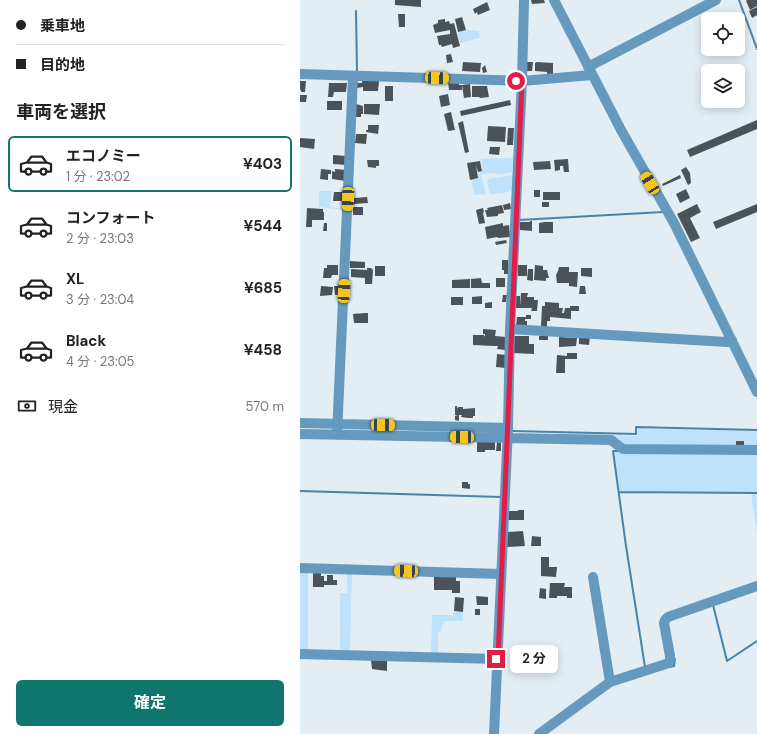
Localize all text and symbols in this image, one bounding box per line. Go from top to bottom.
map controls [701,12,745,108]
button: locate [701,12,745,56]
text: 乗車地 [40,16,85,36]
text: 目的地 [40,55,85,75]
button: layers [701,64,745,108]
car [425,72,449,84]
route start [507,72,525,90]
text: 車両を選択 [16,100,106,124]
icon: car [18,146,54,182]
text: エコノミー [66,146,141,166]
text: ¥403 [243,154,282,174]
text: 1 分 · 23:02 [66,168,130,185]
car [639,170,661,196]
car [342,187,354,211]
icon: car [18,208,54,244]
text: コンフォート [66,208,156,228]
text: ¥544 [243,216,282,236]
text: 2 分 · 23:03 [66,230,134,247]
text: XL [66,269,84,289]
icon: car [18,270,54,306]
text: ¥685 [244,278,282,298]
car [337,279,351,303]
text: 3 分 · 23:04 [66,291,134,308]
text: Black [66,331,106,351]
icon: car [18,332,54,368]
text: ¥458 [244,340,282,360]
text: 4 分 · 23:05 [66,353,134,370]
icon: cash [16,395,38,417]
text: 現金 [48,397,78,417]
text: 570 m [246,398,284,415]
car [371,419,395,431]
car [450,431,474,443]
car [394,565,418,577]
callout: 2 分 [510,645,558,673]
route end [487,650,505,668]
text: 2 分 [522,650,546,667]
button: 確定 [16,680,284,726]

